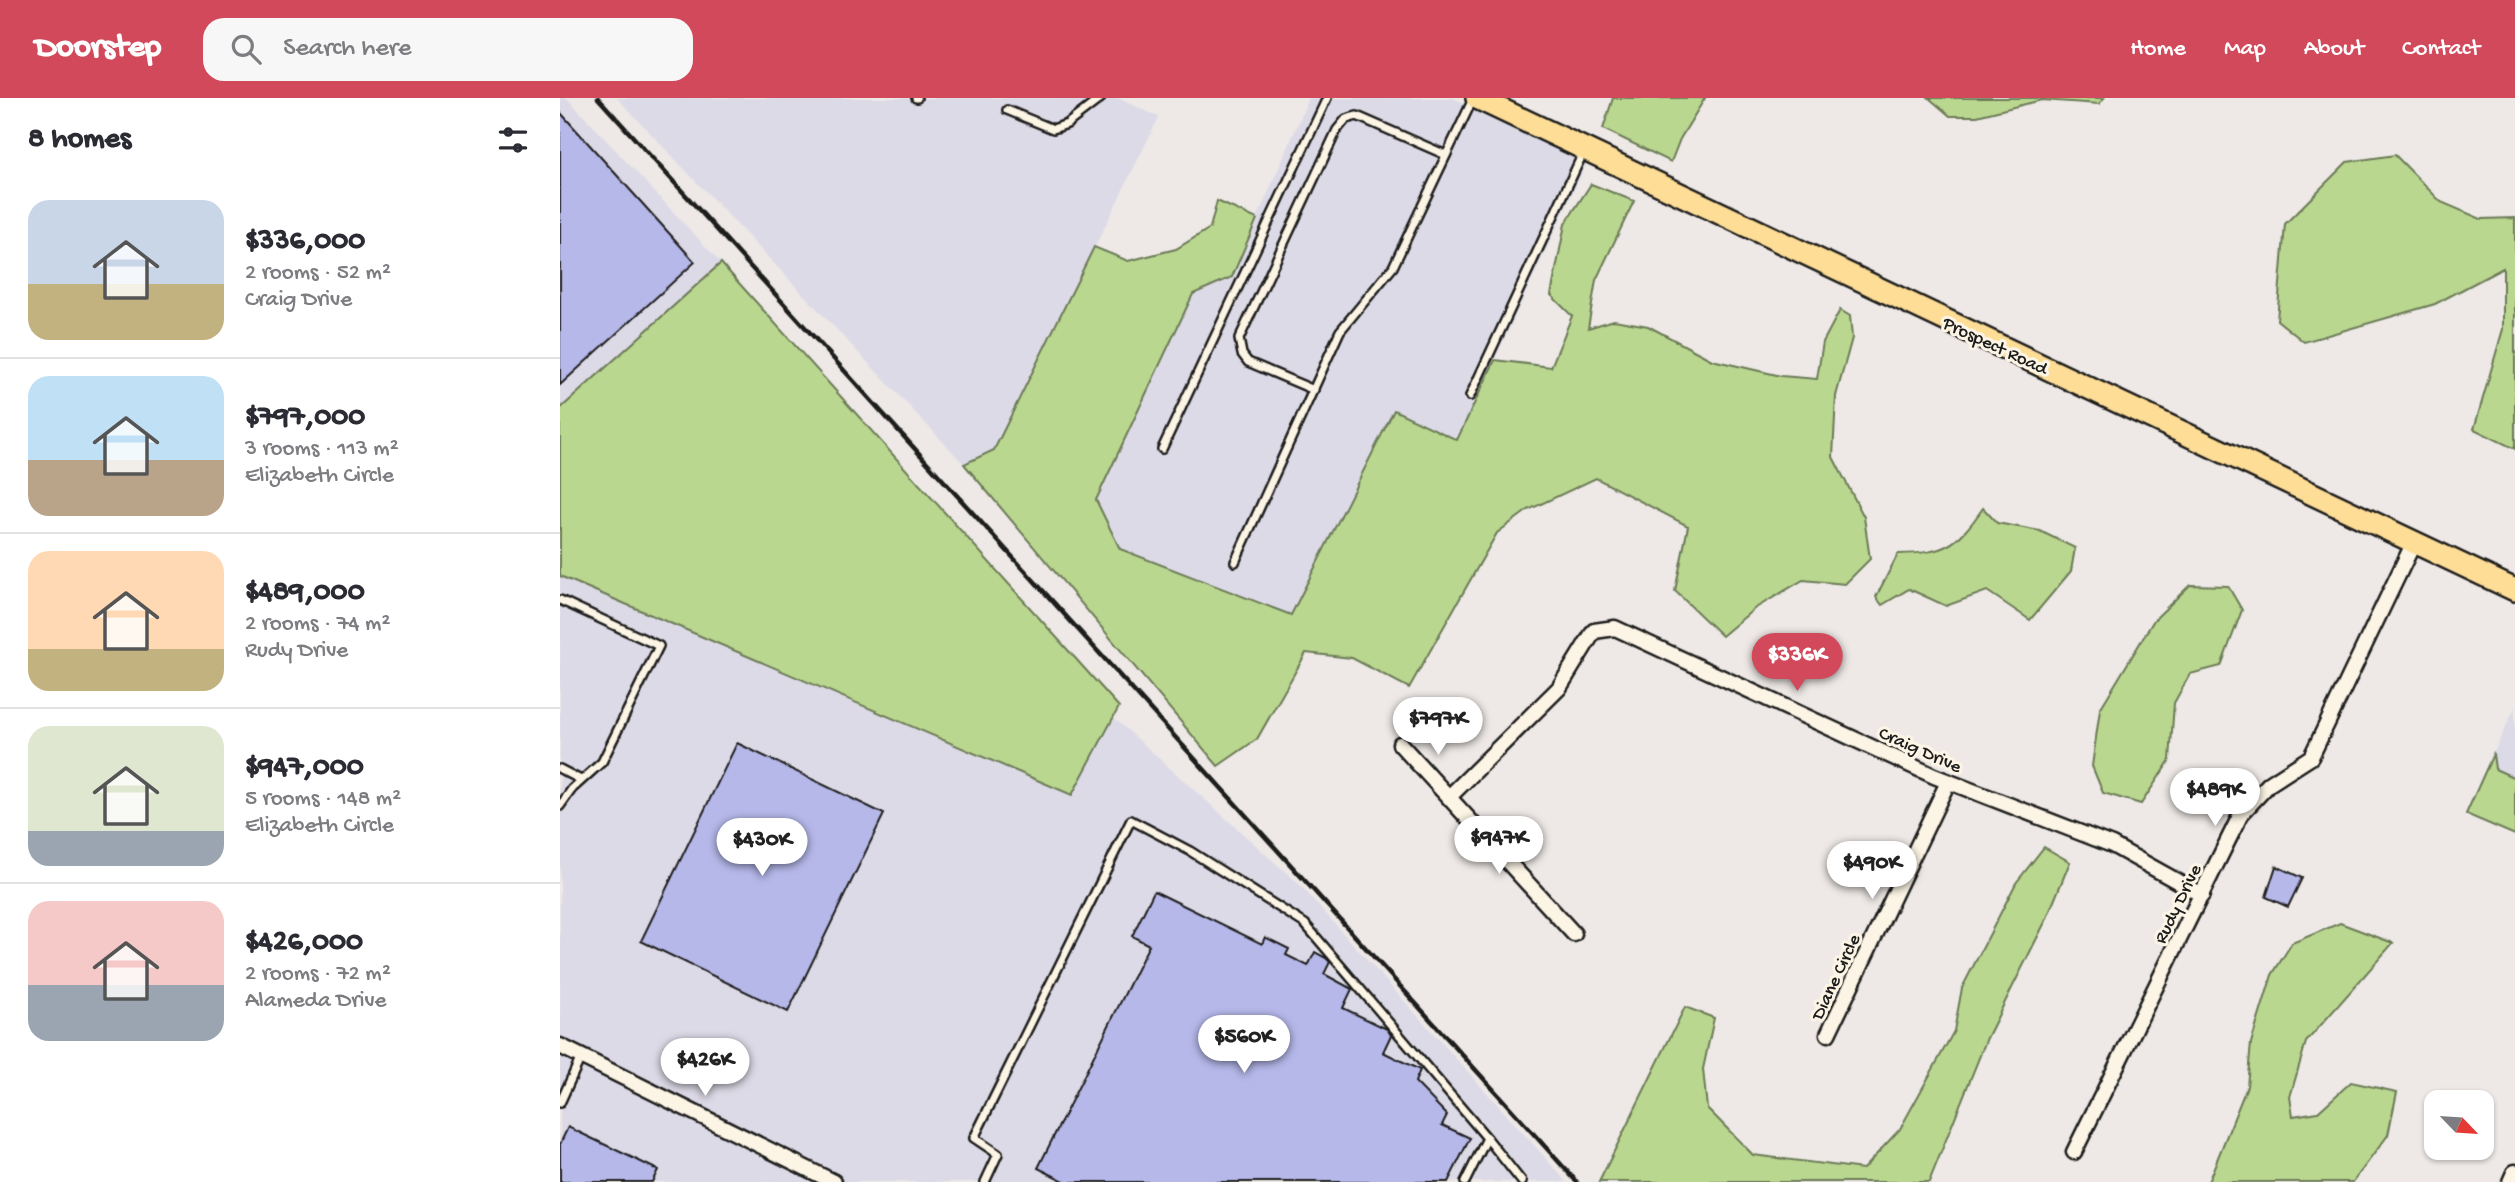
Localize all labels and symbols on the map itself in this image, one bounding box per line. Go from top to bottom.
street label: Prospect Road [1937,312,2052,382]
pin: $336K [1748,634,1846,693]
pin: $797K [1389,698,1487,757]
street label: Craig Drive [1875,723,1965,780]
pin: $489K [2166,768,2264,828]
pin: $947K [1450,816,1548,876]
pin: $430K [713,818,811,878]
pin: $490K [1823,842,1921,901]
street label: Rudy Drive [2150,861,2208,948]
street label: Diane Circle [1806,931,1867,1026]
pin: $560K [1195,1016,1293,1075]
pin: $426K [656,1038,754,1098]
north arrow [2424,1090,2494,1160]

